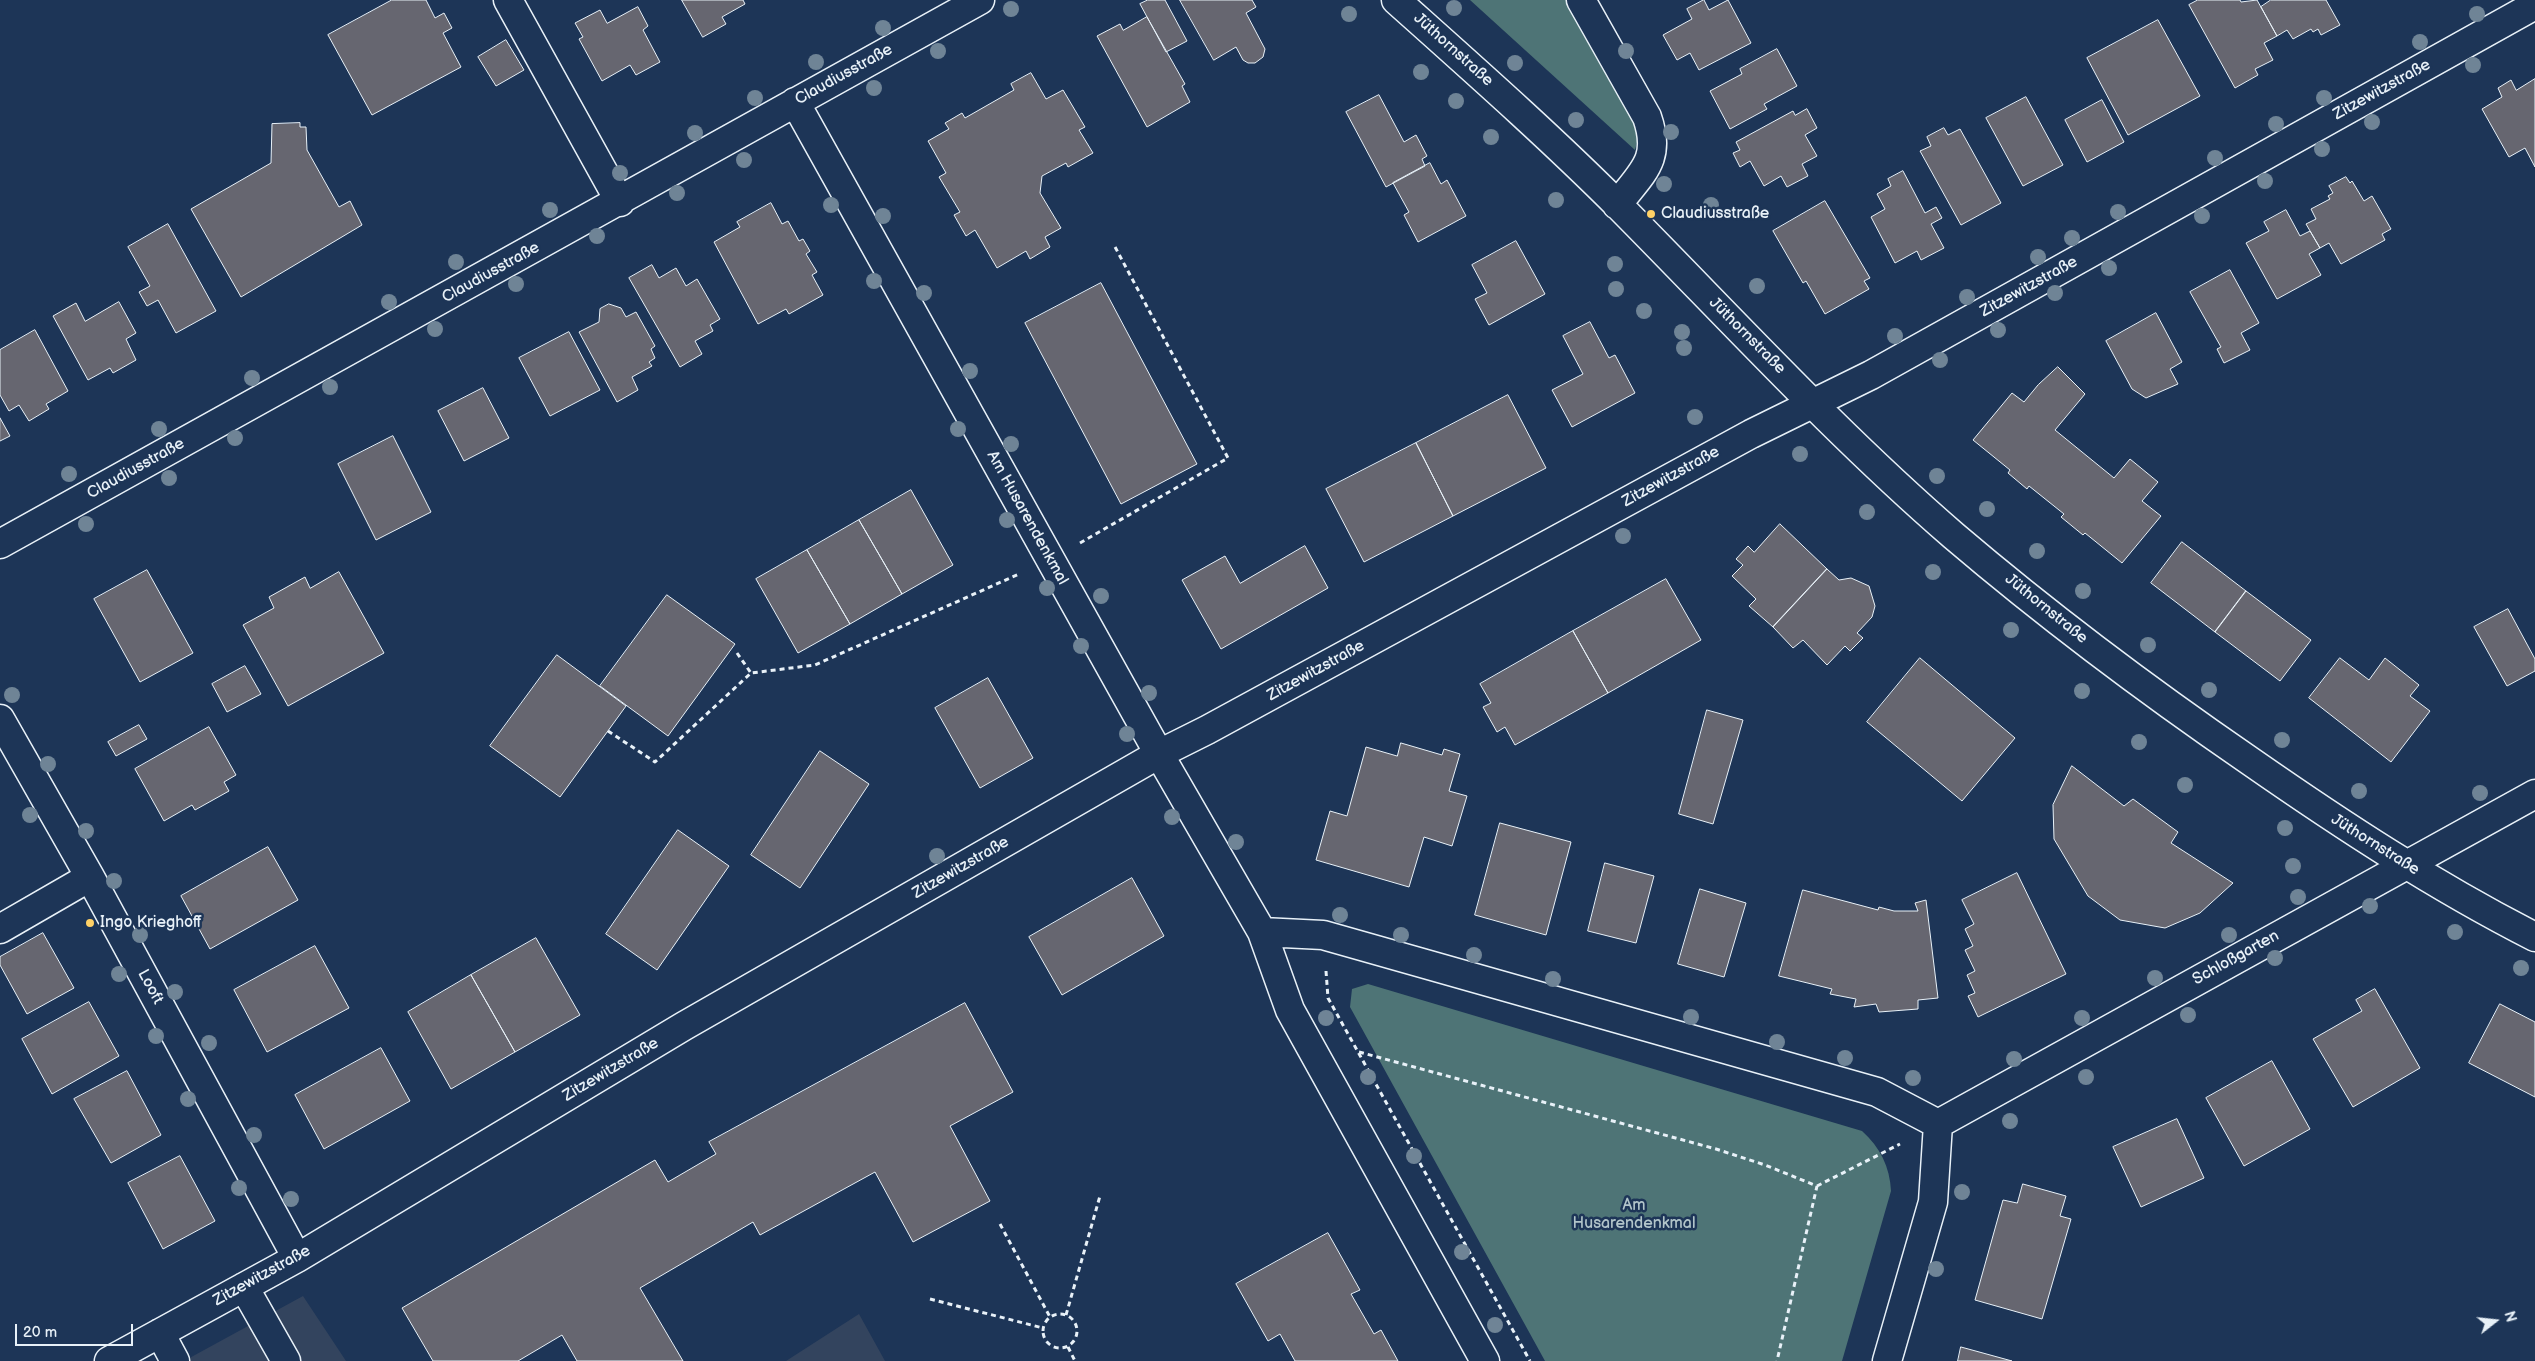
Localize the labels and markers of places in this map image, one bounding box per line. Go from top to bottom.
place label: Claudiusstraße [1661,204,1769,224]
marker: Claudiusstraße [1645,208,1657,220]
place label: Ingo Krieghoff [100,913,202,933]
marker: Ingo Krieghoff [84,917,96,929]

